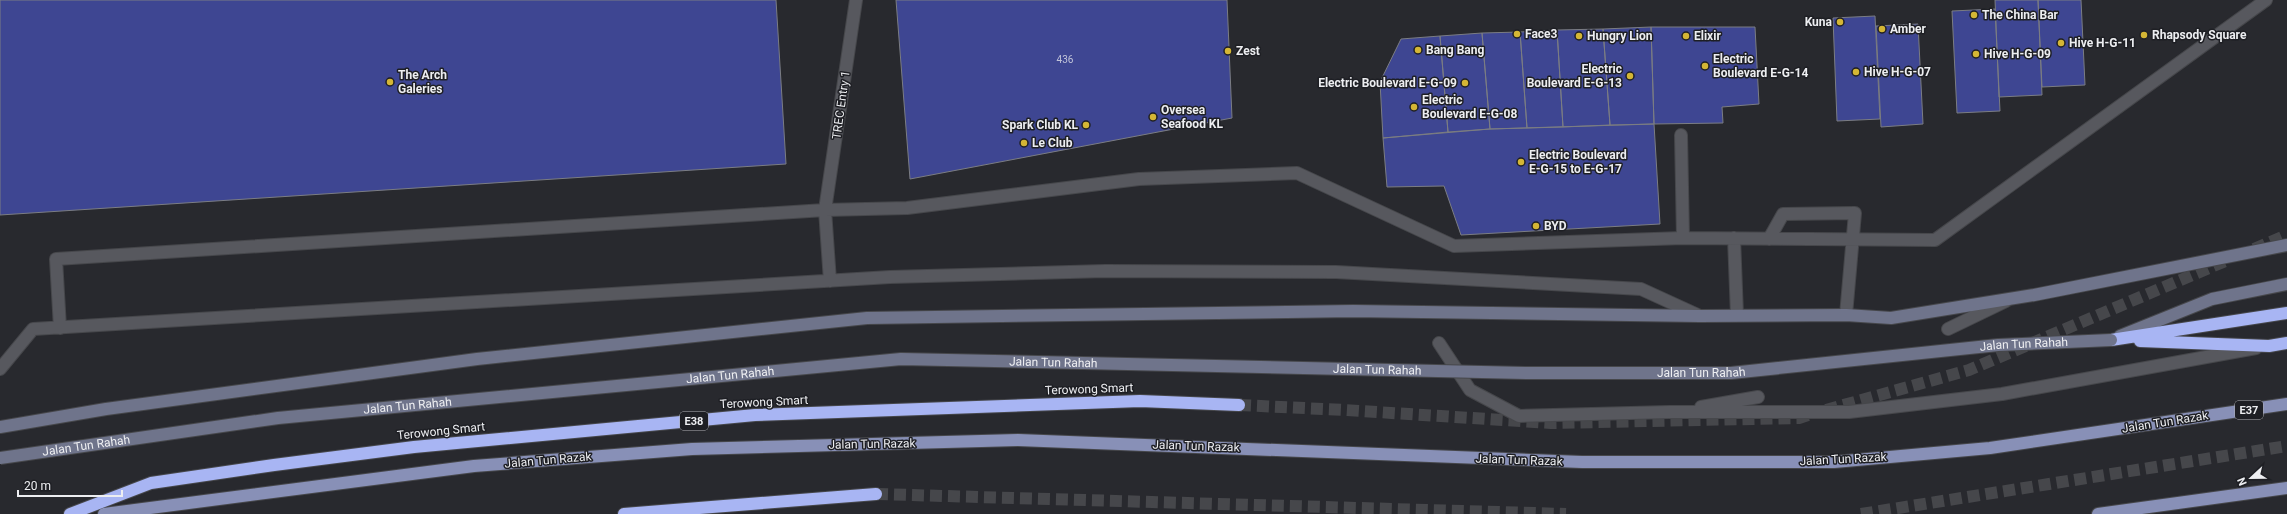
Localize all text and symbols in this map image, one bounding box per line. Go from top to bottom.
place label: The China Bar [1982,8,2059,22]
marker: The China Bar [1969,10,1979,20]
place label: Kuna [1805,15,1833,29]
marker: Kuna [1835,17,1845,27]
place label: Amber [1890,22,1926,36]
marker: Amber [1877,24,1887,34]
place label: Face3 [1525,27,1558,41]
place label: Rhapsody Square [2152,28,2247,42]
marker: Face3 [1512,29,1522,39]
place label: Hungry Lion [1587,29,1653,43]
place label: Elixir [1694,29,1721,43]
marker: Rhapsody Square [2139,30,2149,40]
marker: Hungry Lion [1574,31,1584,41]
marker: Elixir [1681,31,1691,41]
place label: Hive H-G-11 [2069,36,2136,50]
marker: Hive H-G-11 [2056,38,2066,48]
place label: Bang Bang [1426,43,1484,57]
place label: Zest [1236,44,1260,58]
marker: Bang Bang [1413,45,1423,55]
marker: Zest [1223,46,1233,56]
place label: Hive H-G-09 [1984,47,2051,61]
marker: Hive H-G-09 [1971,49,1981,59]
place label: Electric Boulevard E-G-14 [1713,52,1808,80]
house number: 436 [1057,54,1074,65]
marker: Electric Boulevard E-G-14 [1700,61,1710,71]
place label: Electric Boulevard E-G-13 [1527,62,1622,90]
place label: Hive H-G-07 [1864,65,1931,79]
marker: Hive H-G-07 [1851,67,1861,77]
place label: The Arch Galeries [398,68,447,96]
street label: TREC Entry 1 [829,70,853,140]
marker: Electric Boulevard E-G-13 [1625,71,1635,81]
place label: Electric Boulevard E-G-09 [1318,76,1457,90]
marker: The Arch Galeries [385,77,395,87]
marker: Electric Boulevard E-G-09 [1460,78,1470,88]
place label: Electric Boulevard E-G-08 [1422,93,1517,121]
marker: Electric Boulevard E-G-08 [1409,102,1419,112]
place label: Oversea Seafood KL [1161,103,1224,131]
marker: Oversea Seafood KL [1148,112,1158,122]
place label: Spark Club KL [1002,118,1079,132]
marker: Spark Club KL [1081,120,1091,130]
place label: Le Club [1032,136,1073,150]
marker: Le Club [1019,138,1029,148]
place label: Electric Boulevard E-G-15 to E-G-17 [1529,148,1627,176]
marker: Electric Boulevard E-G-15 to E-G-17 [1516,157,1526,167]
place label: BYD [1544,219,1567,233]
marker: BYD [1531,221,1541,231]
street label: Jalan Tun Rahah [1979,335,2068,354]
street label: Jalan Tun Rahah [1009,354,1098,370]
street label: Jalan Tun Rahah [1333,362,1422,378]
street label: Jalan Tun Rahah [685,364,775,386]
street label: Jalan Tun Rahah [1657,365,1746,380]
street label: Terowong Smart [1045,380,1133,398]
street label: Terowong Smart [719,393,809,411]
street label: Jalan Tun Rahah [363,395,452,417]
road number: E37 [2235,401,2263,419]
street label: Jalan Tun Razak [2121,408,2210,436]
road number: E38 [680,412,708,430]
street label: Terowong Smart [396,419,486,443]
street label: Jalan Tun Rahah [41,432,131,459]
street label: Jalan Tun Razak [828,436,917,452]
street label: Jalan Tun Razak [1152,437,1241,455]
street label: Jalan Tun Razak [504,449,593,471]
street label: Jalan Tun Razak [1799,450,1888,468]
street label: Jalan Tun Razak [1475,451,1564,469]
north arrow [2231,458,2271,498]
scale bar [18,472,122,498]
text: N [2235,475,2250,488]
text: 20 m [24,479,51,493]

